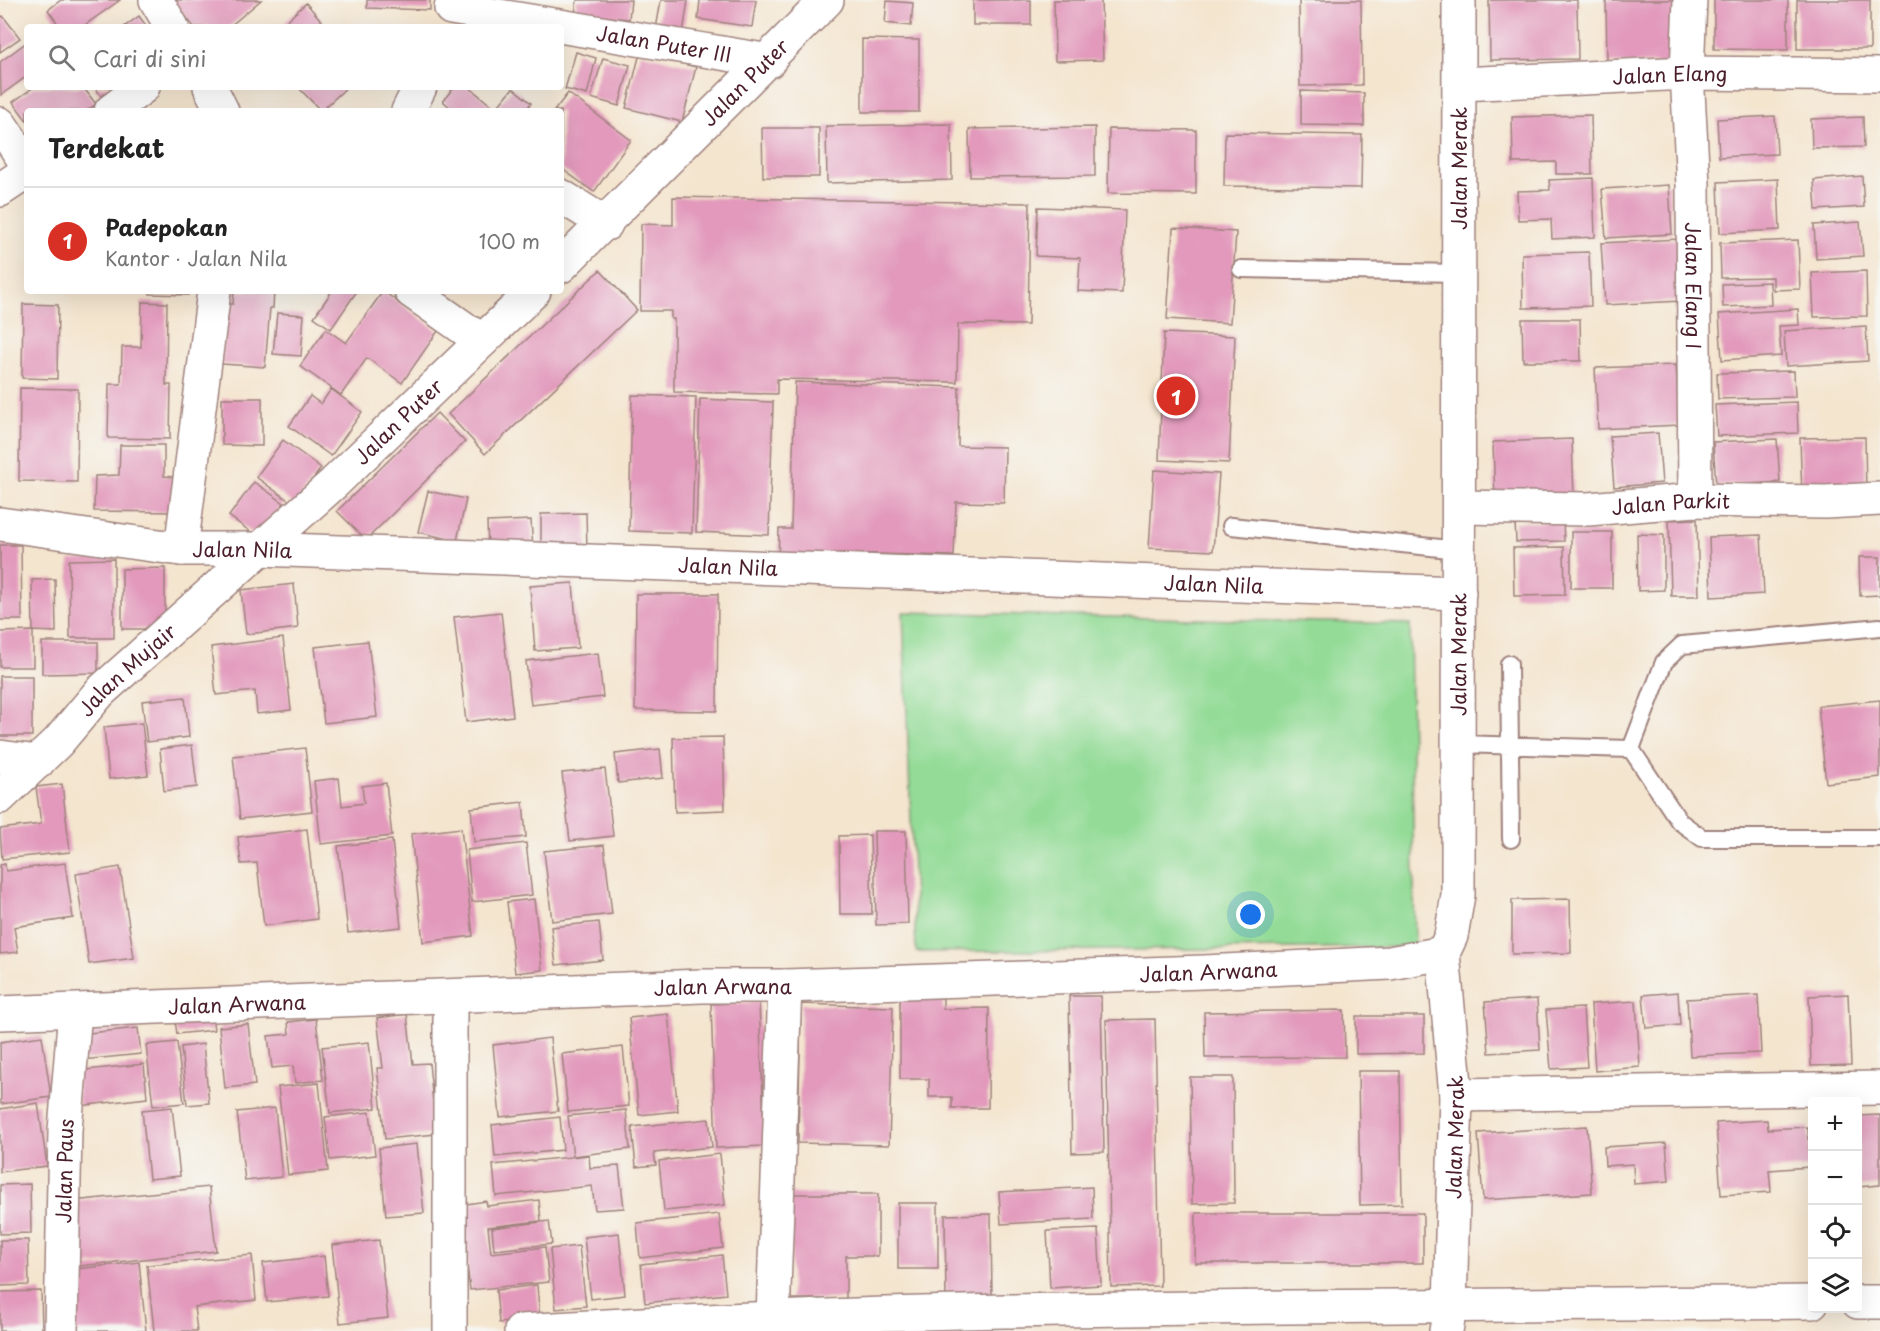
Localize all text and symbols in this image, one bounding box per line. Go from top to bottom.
street label: Jalan Puter III [594,17,734,70]
search box [24,24,564,90]
street label: Jalan Puter [694,31,796,133]
icon: search [45,41,78,74]
text: Cari di sini [93,41,206,74]
street label: Jalan Elang [1612,58,1727,92]
street label: Jalan Merak [1444,107,1474,230]
text: Terdekat [48,128,165,167]
text: Padepokan [105,210,228,243]
street label: Jalan Elang I [1678,222,1709,349]
text: 1 [63,226,72,256]
text: 100 m [479,226,540,256]
text: Kantor · Jalan Nila [105,243,287,273]
street label: Jalan Puter [347,371,450,471]
pin: 1 [1156,374,1196,418]
street label: Jalan Parkit [1610,485,1730,522]
street label: Jalan Nila [192,534,293,565]
street label: Jalan Nila [677,549,779,583]
street label: Jalan Nila [1163,567,1265,601]
street label: Jalan Merak [1443,593,1473,716]
street label: Jalan Mujair [71,616,183,723]
your location [1236,900,1265,929]
street label: Jalan Arwana [1139,953,1278,989]
street label: Jalan Arwana [653,971,792,1003]
street label: Jalan Arwana [167,986,306,1022]
street label: Jalan Merak [1438,1074,1471,1199]
map controls [1808,1097,1862,1313]
button: + [1808,1097,1862,1151]
street label: Jalan Paus [48,1117,81,1224]
button: − [1808,1151,1862,1205]
button: locate [1808,1205,1862,1259]
button: layers [1808,1259,1862,1313]

